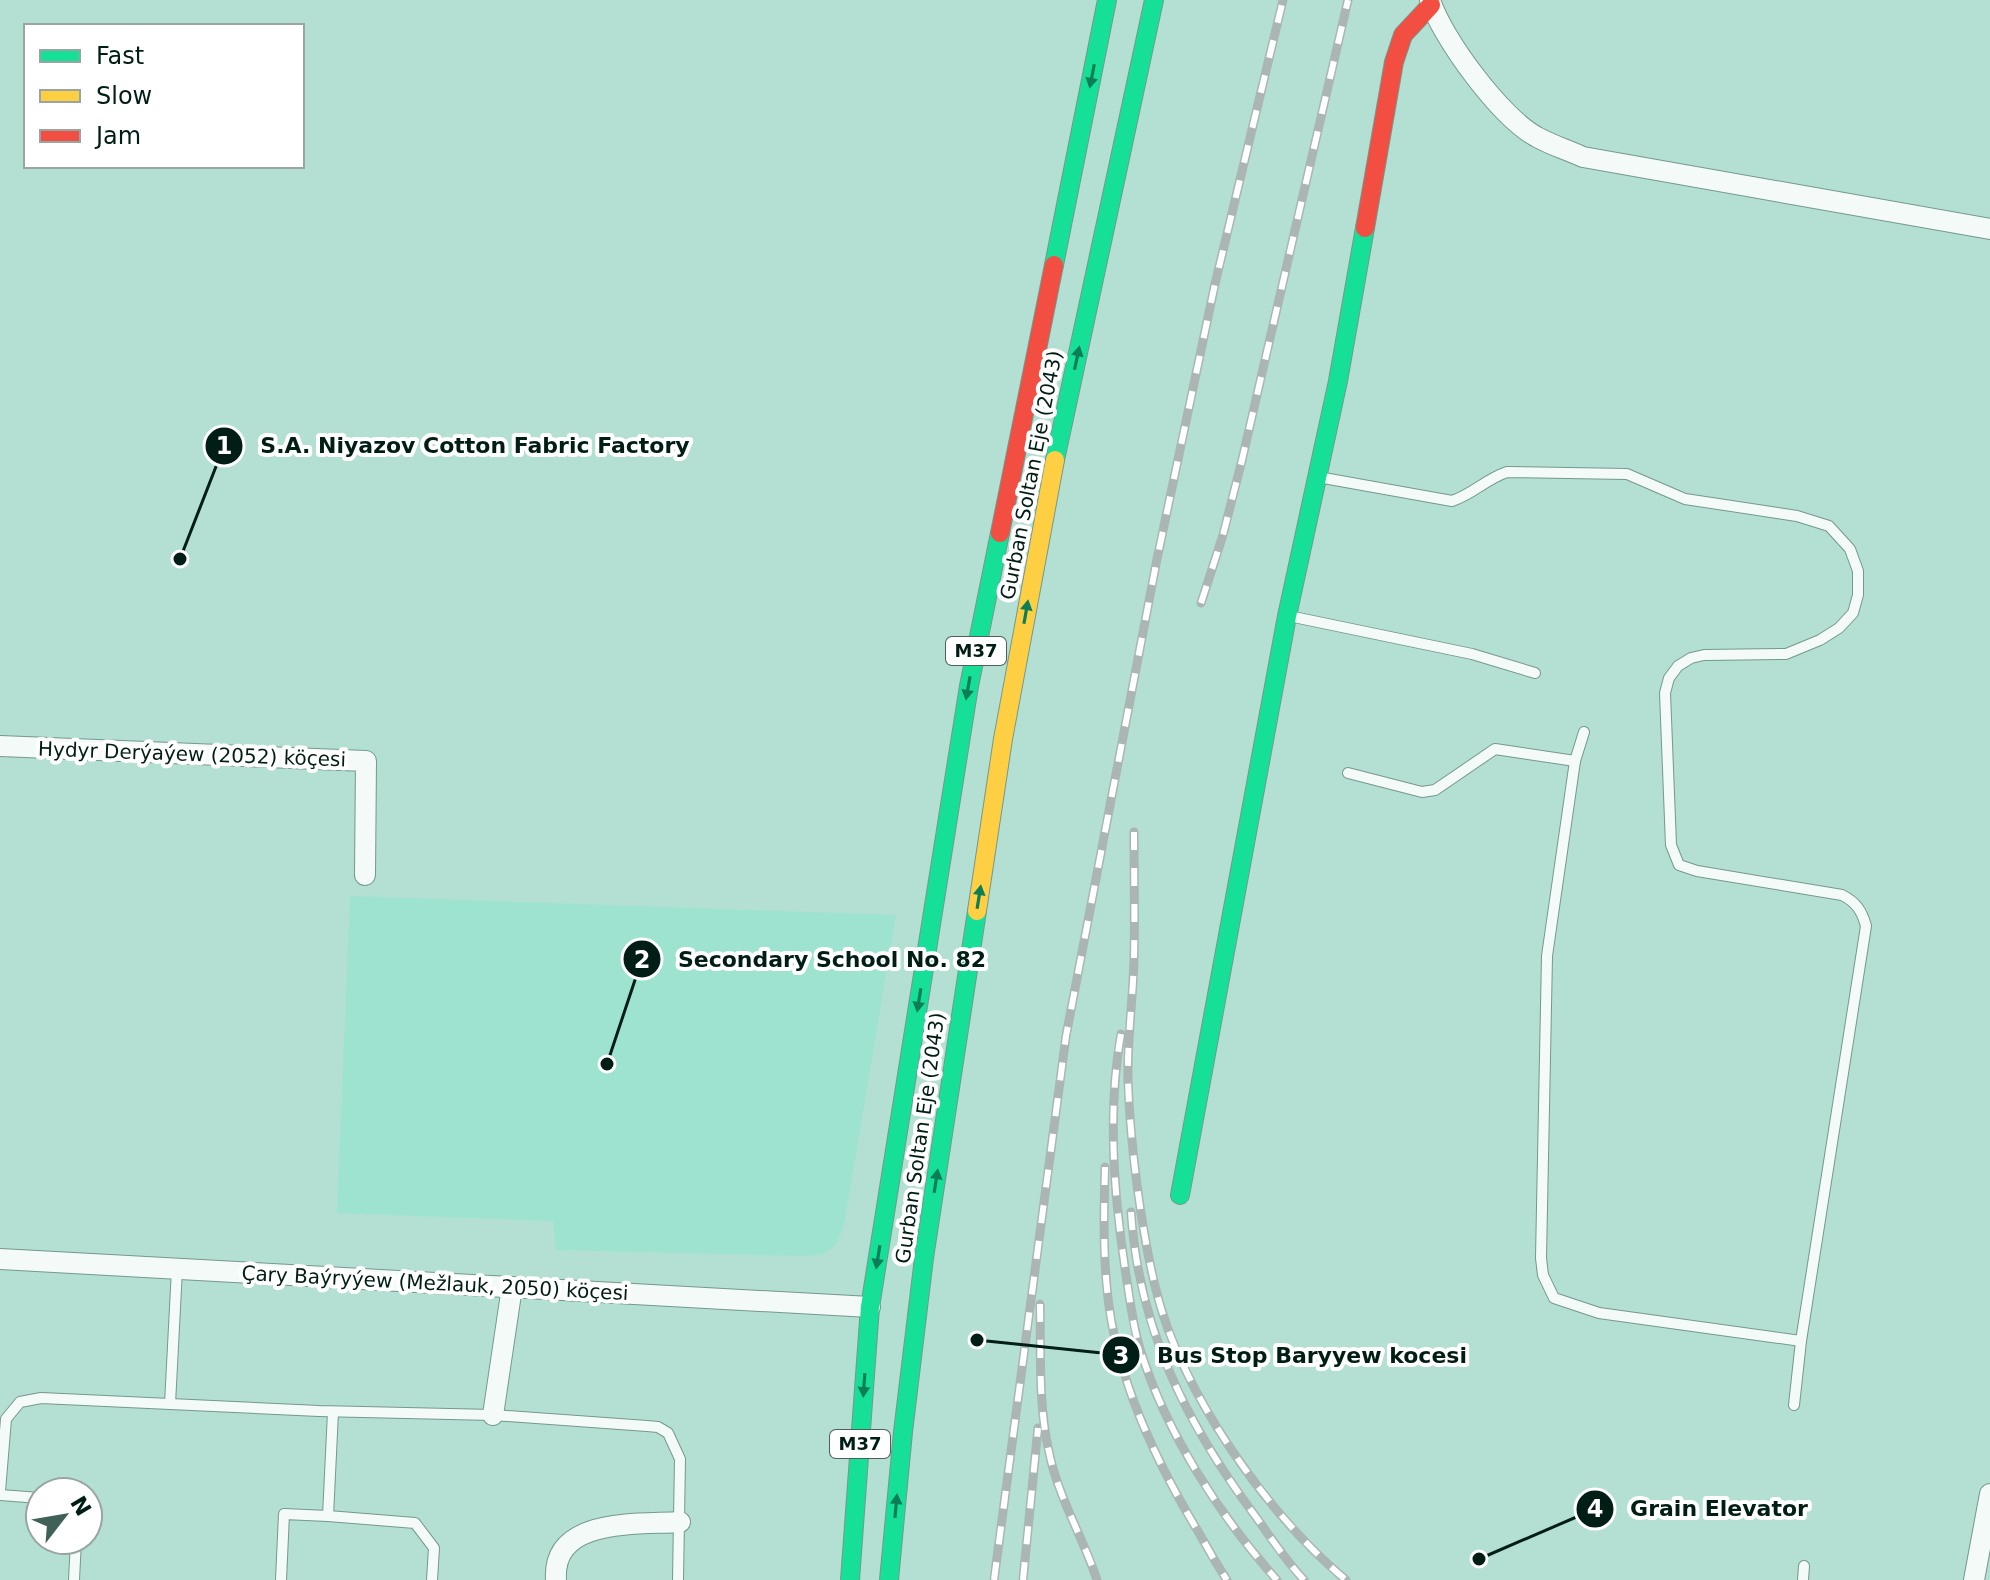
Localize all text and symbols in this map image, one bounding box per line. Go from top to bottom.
legend [24,24,304,168]
text: Fast [96,42,144,70]
one-way arrow [1085,64,1098,89]
text: Slow [96,82,152,110]
text: Jam [94,122,141,150]
one-way arrow [1071,345,1084,370]
street label: Gurban Soltan Eje (2043) [995,348,1067,602]
callout: S.A. Niyazov Cotton Fabric Factory [204,423,706,469]
text: 1 [216,432,232,460]
text: S.A. Niyazov Cotton Fabric Factory [260,433,690,458]
one-way arrow [1020,600,1032,625]
road number: M37 [946,637,1006,665]
one-way arrow [962,676,974,701]
street label: Hydyr Derýaýew (2052) köçesi [38,737,346,771]
one-way arrow [973,884,986,909]
callout: Secondary School No. 82 [622,936,1002,982]
text: 2 [634,946,650,974]
text: Secondary School No. 82 [678,947,986,972]
one-way arrow [912,988,924,1013]
street label: Gurban Soltan Eje (2043) [890,1011,950,1265]
one-way arrow [930,1168,943,1193]
one-way arrow [871,1245,884,1270]
street label: Çary Baýryýew (Mežlauk, 2050) köçesi [241,1261,629,1305]
callout: Bus Stop Baryyew kocesi [1101,1332,1483,1378]
text: 3 [1113,1342,1129,1370]
text: Bus Stop Baryyew kocesi [1157,1343,1467,1368]
one-way arrow [857,1373,870,1398]
road number: M37 [830,1430,890,1458]
north arrow [24,1476,104,1556]
callout: Grain Elevator [1575,1486,1824,1532]
text: N [65,1492,96,1520]
one-way arrow [889,1493,902,1518]
text: 4 [1587,1495,1603,1523]
text: Grain Elevator [1630,1496,1808,1521]

